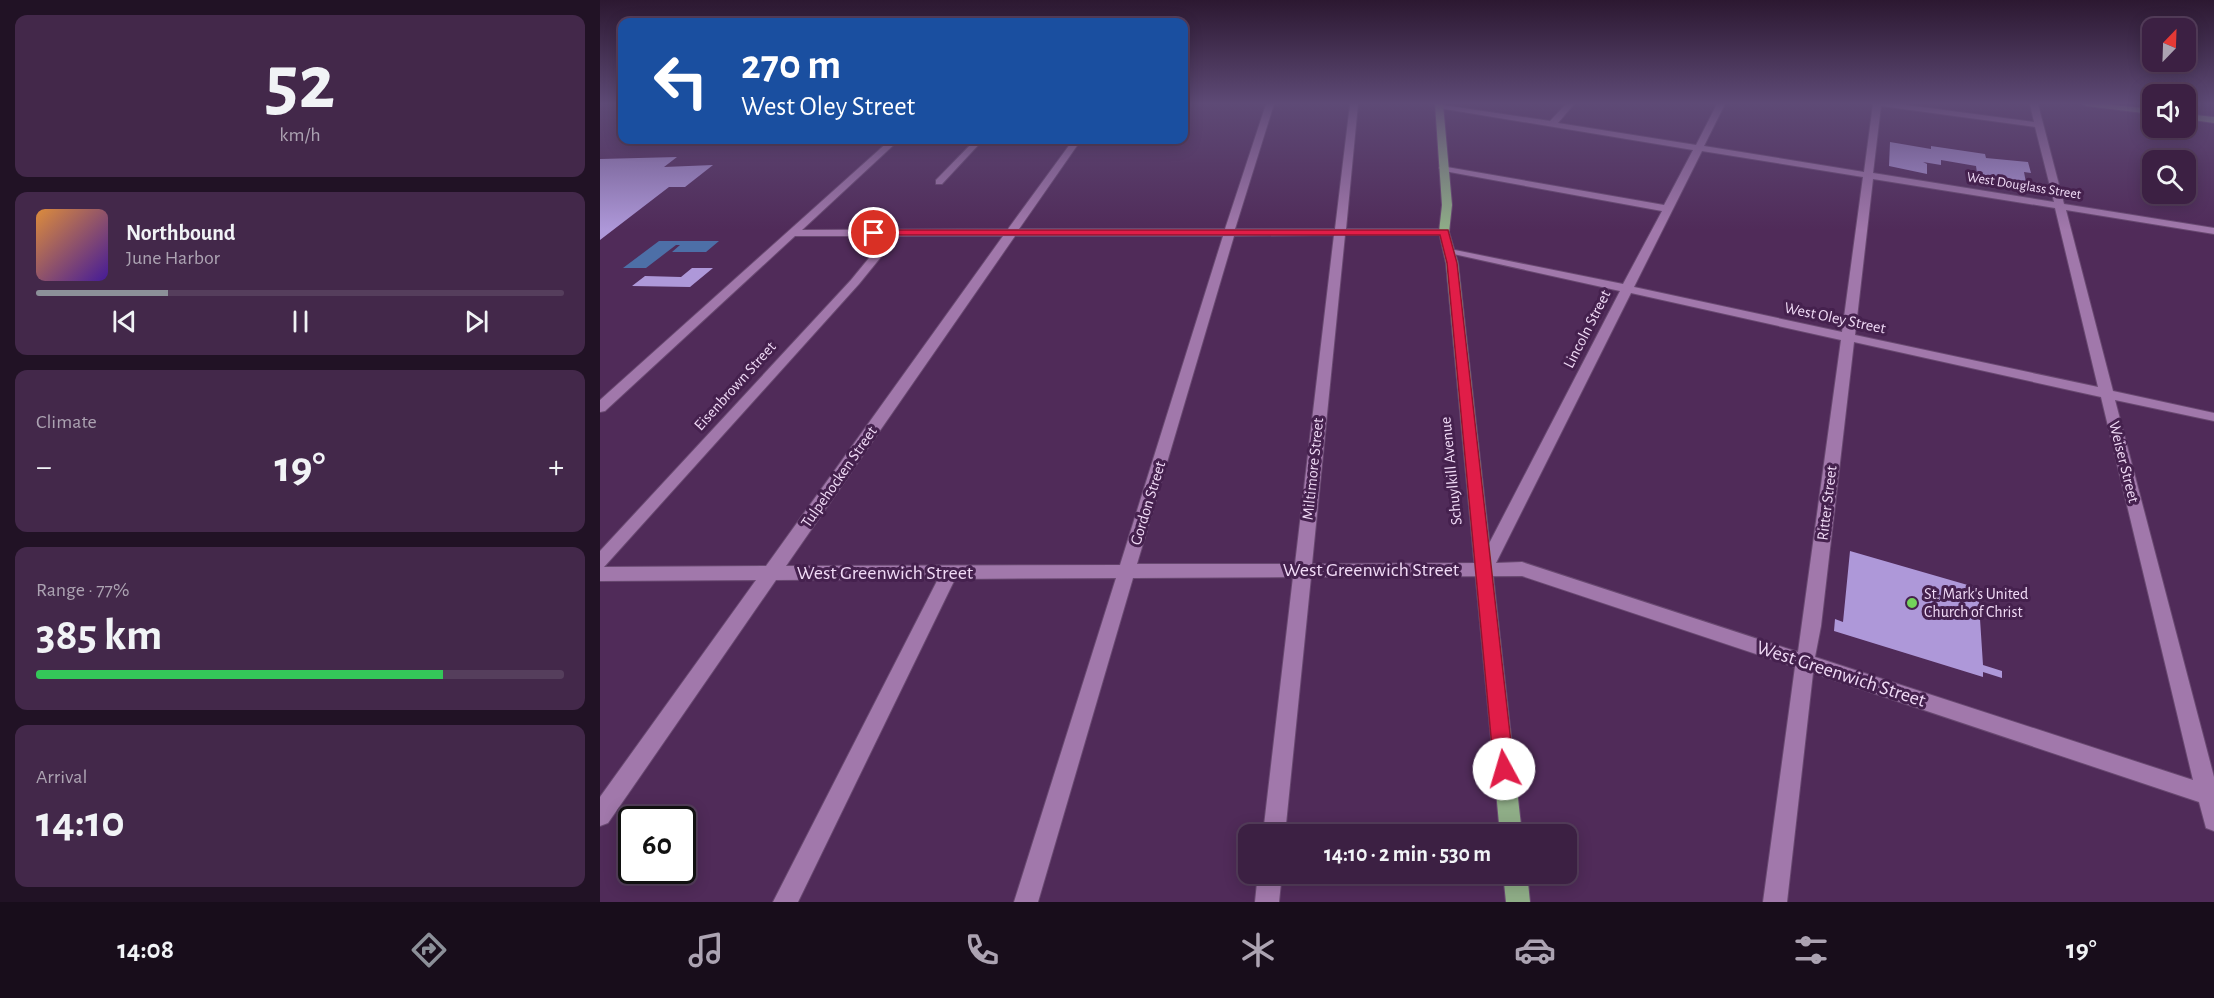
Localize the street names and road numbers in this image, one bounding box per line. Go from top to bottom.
street label: West Douglass Street [1966,170,2083,202]
street label: Lincoln Street [1561,287,1613,371]
street label: West Oley Street [1783,299,1887,338]
street label: Eisenbrown Street [691,339,779,433]
street label: Schuylkill Avenue [1437,416,1466,526]
street label: Miltimore Street [1300,417,1326,521]
street label: Weiser Street [2106,420,2142,504]
street label: Tulpehocken Street [798,423,880,531]
street label: Gordon Street [1128,459,1168,547]
street label: Ritter Street [1814,465,1840,541]
street label: West Greenwich Street [1283,560,1460,580]
street label: West Greenwich Street [797,563,974,583]
street label: West Greenwich Street [1754,637,1929,711]

